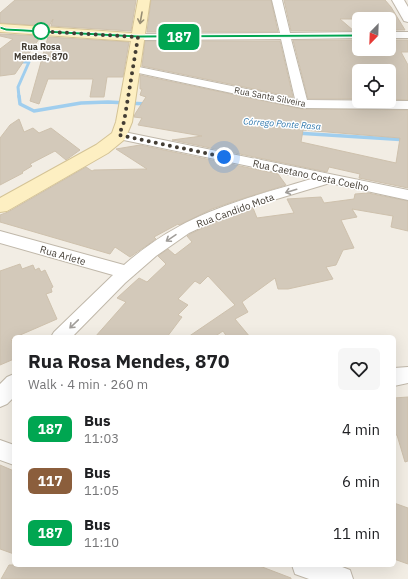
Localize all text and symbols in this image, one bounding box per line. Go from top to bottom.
one-way arrow [137,11,145,24]
north arrow [352,12,396,56]
map controls [352,12,396,108]
marker: Rua Rosa Mendes, 870 [32,22,50,40]
line badge: 187 [156,24,202,50]
text: 187 [166,28,192,46]
place label: Rua Rosa Mendes, 870 [14,41,69,62]
button: locate [352,64,396,108]
street label: Rua Santa Silveira [233,84,307,109]
water label: Córrego Ponte Rasa [243,115,321,132]
your location [214,147,234,167]
street label: Rua Caetano Costa Coelho [252,157,371,194]
one-way arrow [285,188,298,195]
street label: Rua Candido Mota [195,190,276,231]
one-way arrow [166,234,177,242]
street label: Rua Arlete [38,243,88,268]
one-way arrow [69,319,79,329]
button: heart [338,348,380,390]
text: Rua Rosa Mendes, 870 [28,349,229,373]
text: Walk · 4 min · 260 m [28,376,148,393]
text: Bus [84,411,111,430]
text: 187 [37,420,63,438]
text: 4 min [342,420,380,439]
text: 11:03 [84,430,119,447]
text: Bus [84,463,111,482]
text: 117 [37,472,63,490]
text: 6 min [342,472,380,491]
text: 11:05 [84,482,119,499]
text: Bus [84,515,111,534]
text: 187 [37,524,63,542]
text: 11 min [333,524,380,543]
text: 11:10 [84,534,119,551]

